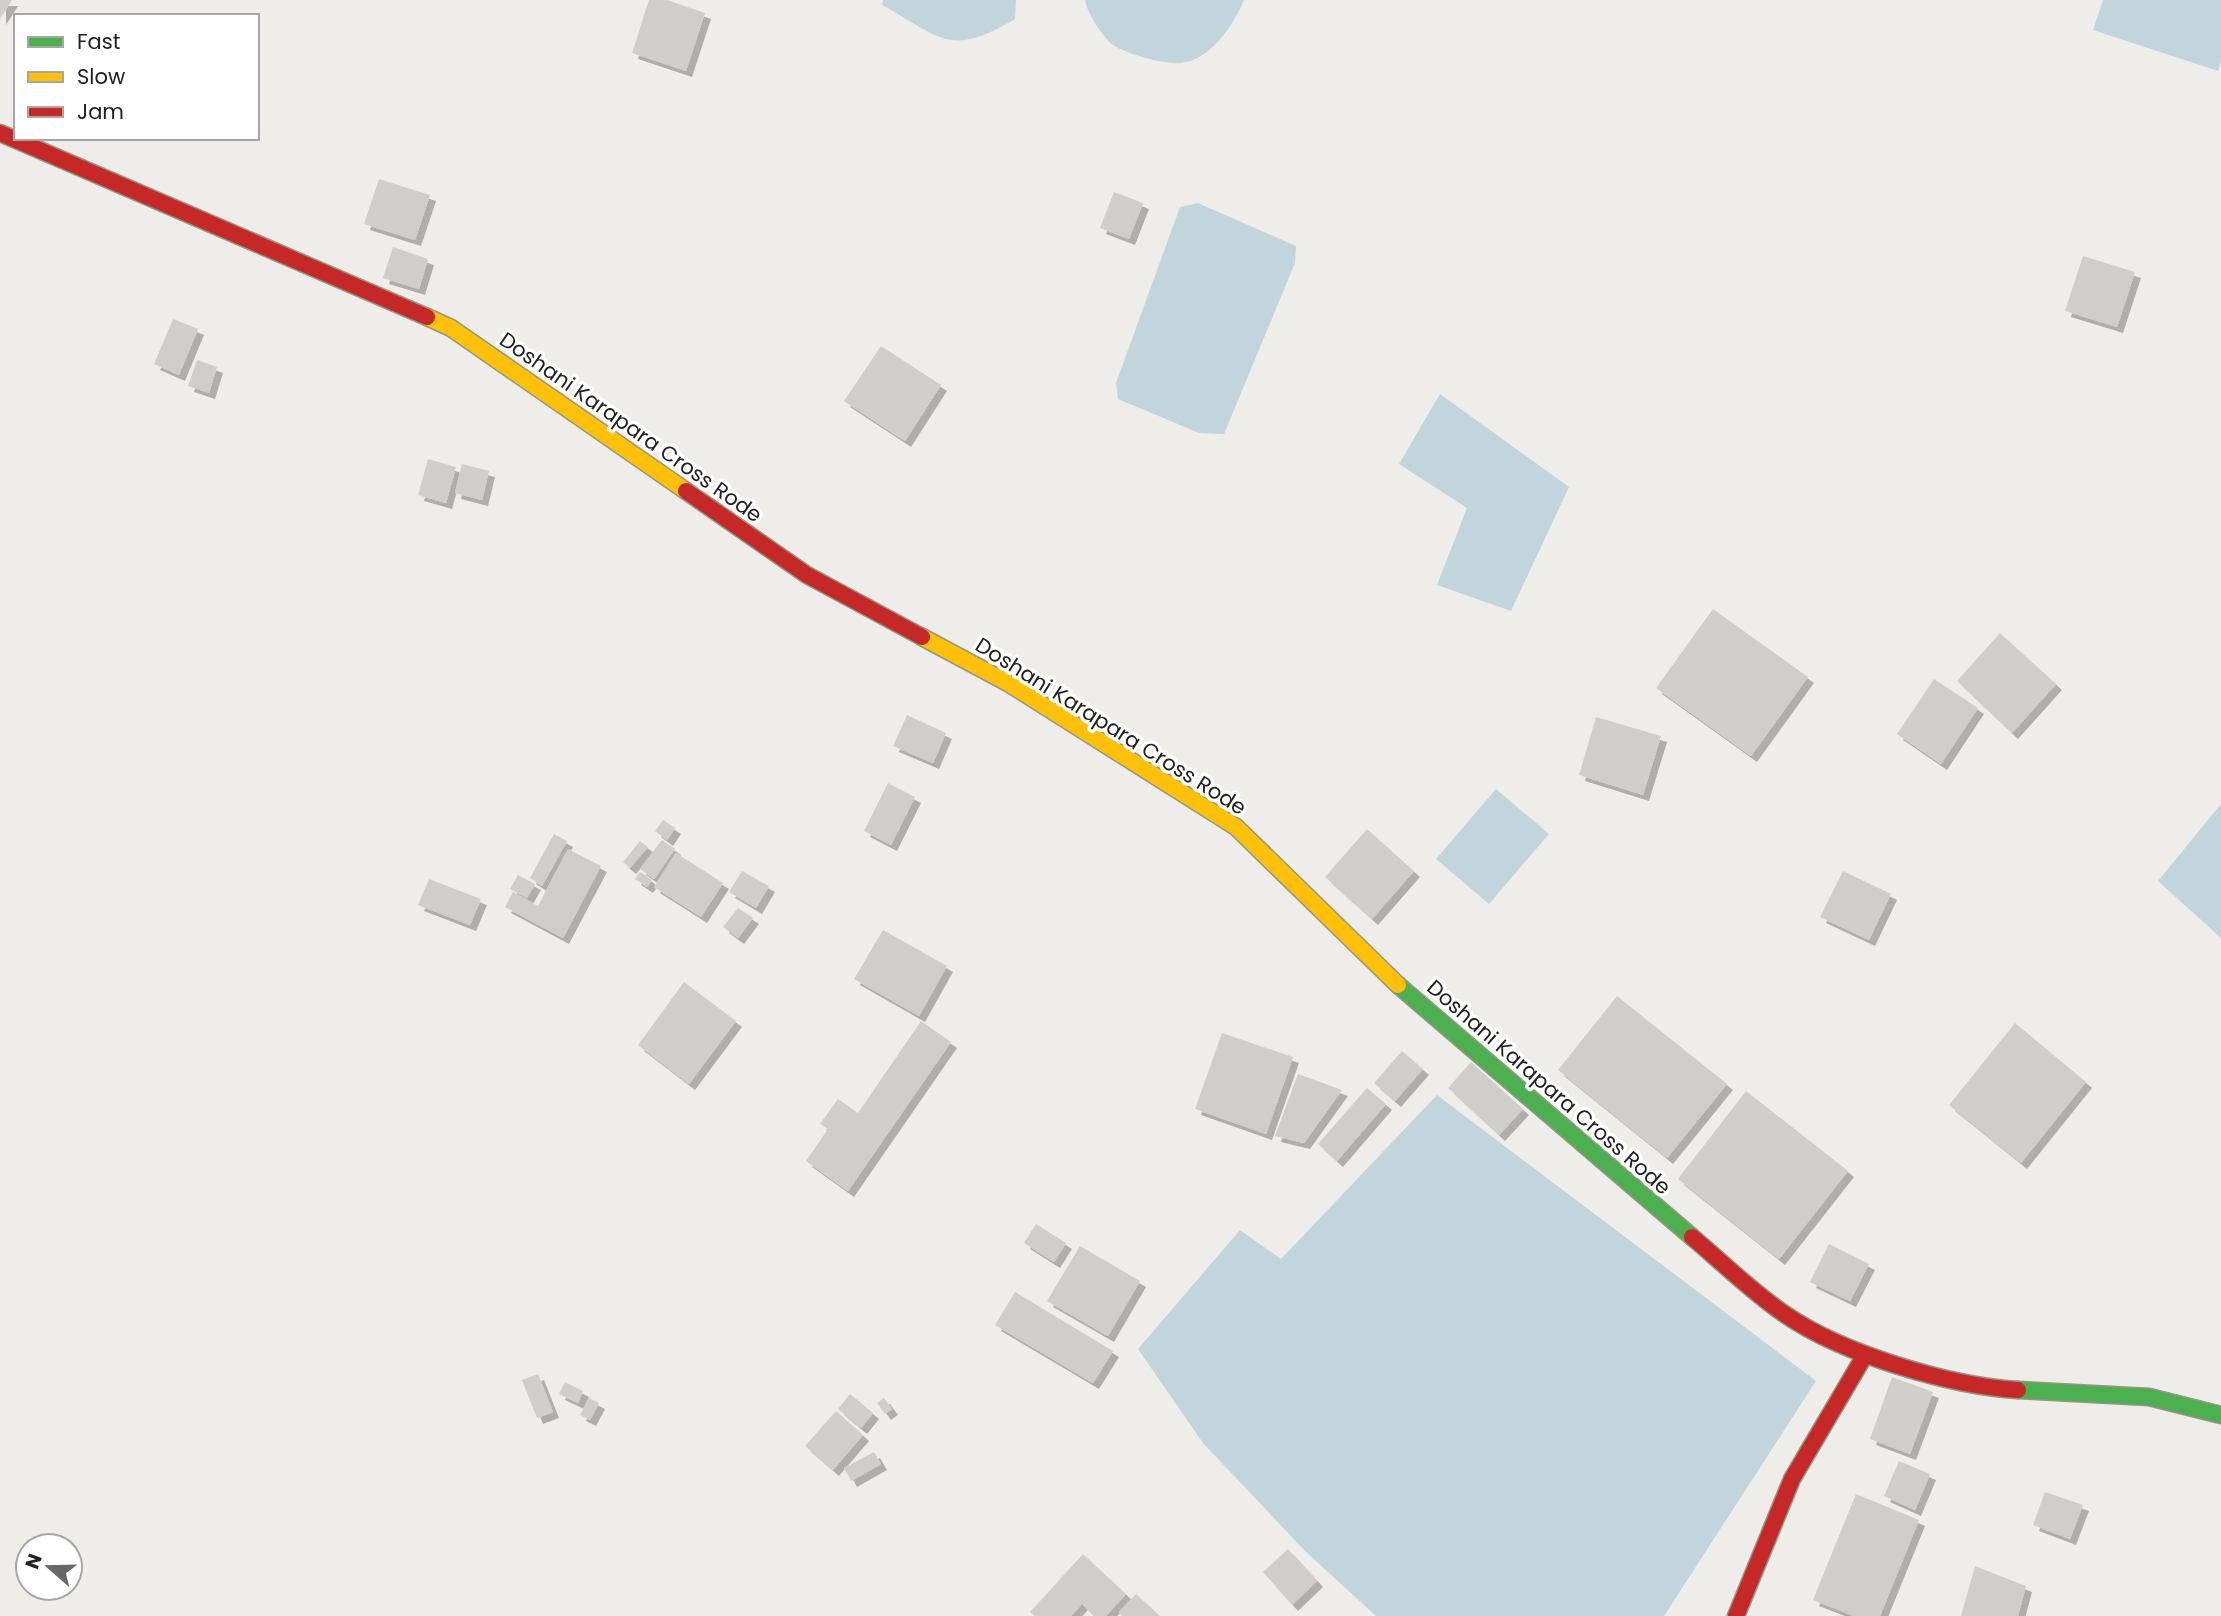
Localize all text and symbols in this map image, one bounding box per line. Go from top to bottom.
legend [14,14,259,140]
text: Fast [77,27,120,56]
text: Slow [77,62,125,91]
text: Jam [77,97,124,126]
street label: Doshani Karapara Cross Rode [494,325,768,529]
street label: Doshani Karapara Cross Rode [970,630,1252,822]
street label: Doshani Karapara Cross Rode [1421,973,1677,1201]
north arrow [14,1532,84,1602]
text: N [18,1550,49,1573]

